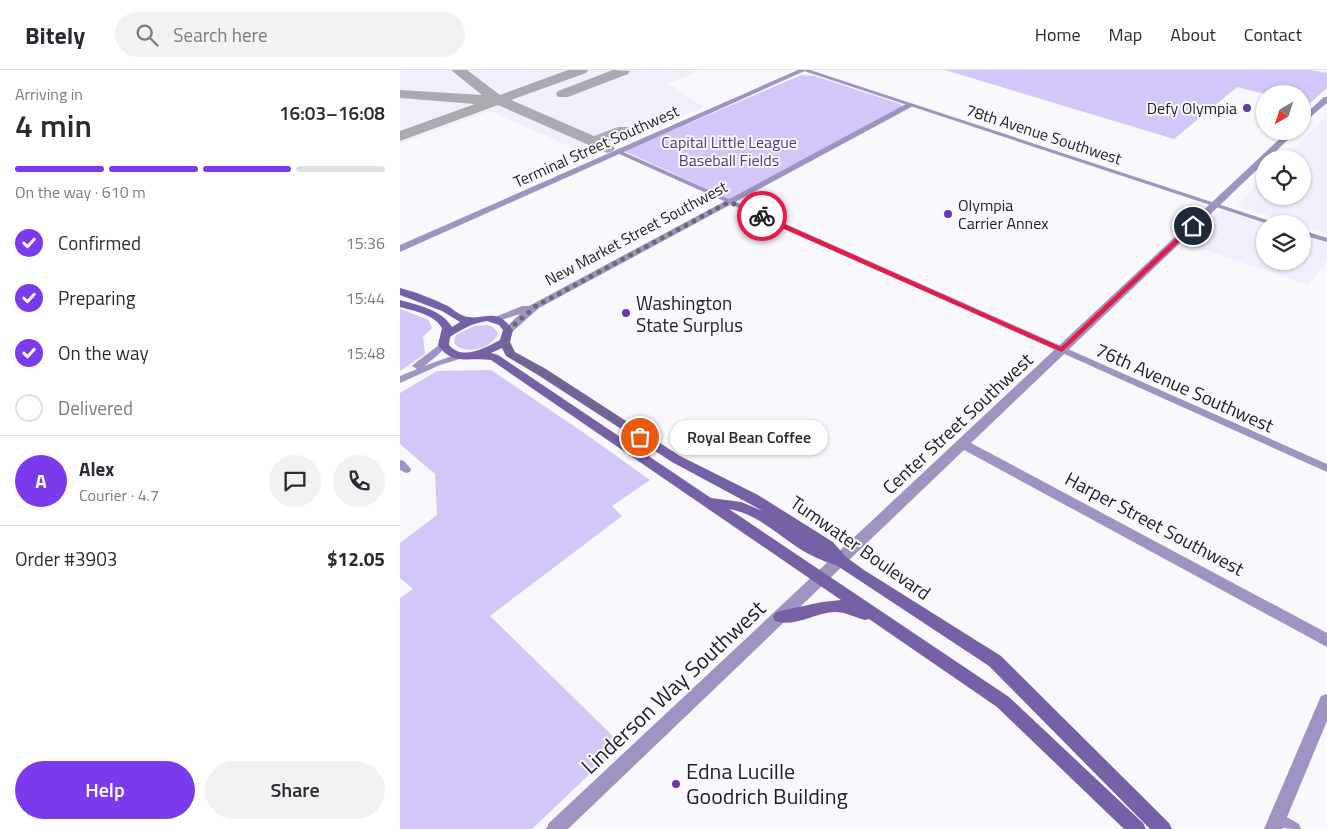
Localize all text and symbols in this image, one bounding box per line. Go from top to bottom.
search box [115,12,465,57]
text: Bitely [25,17,85,53]
text: Search here [173,20,268,49]
icon: search [133,21,161,49]
text: Home [1035,21,1081,48]
text: Map [1109,21,1142,48]
text: About [1170,21,1216,48]
text: Contact [1244,21,1302,48]
text: Arriving in [15,82,83,106]
north arrow [1256,85,1311,140]
map controls [1256,85,1311,270]
place label: Defy Olympia [1147,96,1237,120]
text: 16:03–16:08 [279,98,385,127]
street label: Terminal Street Southwest [509,98,683,193]
street label: 78th Avenue Southwest [963,98,1125,171]
text: 4 min [15,101,92,149]
marker: Defy Olympia [1241,102,1253,114]
park label: Capital Little League Baseball Fields [661,130,797,172]
button: locate [1256,150,1311,205]
street label: New Market Street Southwest [540,174,732,291]
text: On the way · 610 m [15,180,146,204]
courier [737,191,787,241]
place label: Olympia Carrier Annex [958,193,1048,235]
icon: bike [748,202,776,230]
pin [1172,205,1214,247]
marker: Olympia Carrier Annex [942,208,954,220]
icon: home [1179,212,1207,240]
button: layers [1256,215,1311,270]
text: Confirmed [58,228,141,257]
icon: check [15,229,43,257]
text: 15:36 [346,231,385,255]
text: Preparing [58,283,135,312]
icon: check [15,284,43,312]
text: 15:44 [346,286,385,310]
place label: Washington State Surplus [636,288,743,339]
marker: Washington State Surplus [620,307,632,319]
street label: 76th Avenue Southwest [1091,335,1279,440]
text: On the way [58,338,149,367]
icon: check [15,339,43,367]
text: 15:48 [346,341,385,365]
street label: Center Street Southwest [875,345,1039,501]
text: Delivered [58,393,133,422]
pin [619,416,661,458]
callout: Royal Bean Coffee [670,420,828,454]
icon: bag [626,423,654,451]
text: Royal Bean Coffee [687,425,811,449]
text: Alex [79,454,114,483]
button: chat [269,455,321,507]
button: phone [333,455,385,507]
street label: Harper Street Southwest [1060,463,1250,583]
text: A [35,466,47,495]
text: Courier · 4.7 [79,483,159,507]
street label: Tumwater Boulevard [785,488,937,606]
text: Order #3903 [15,544,117,573]
text: $12.05 [327,544,385,573]
street label: Linderson Way Southwest [573,592,773,782]
place label: Edna Lucille Goodrich Building [686,754,848,813]
button: Help [15,761,195,819]
button: Share [205,761,385,819]
marker: Edna Lucille Goodrich Building [670,778,682,790]

